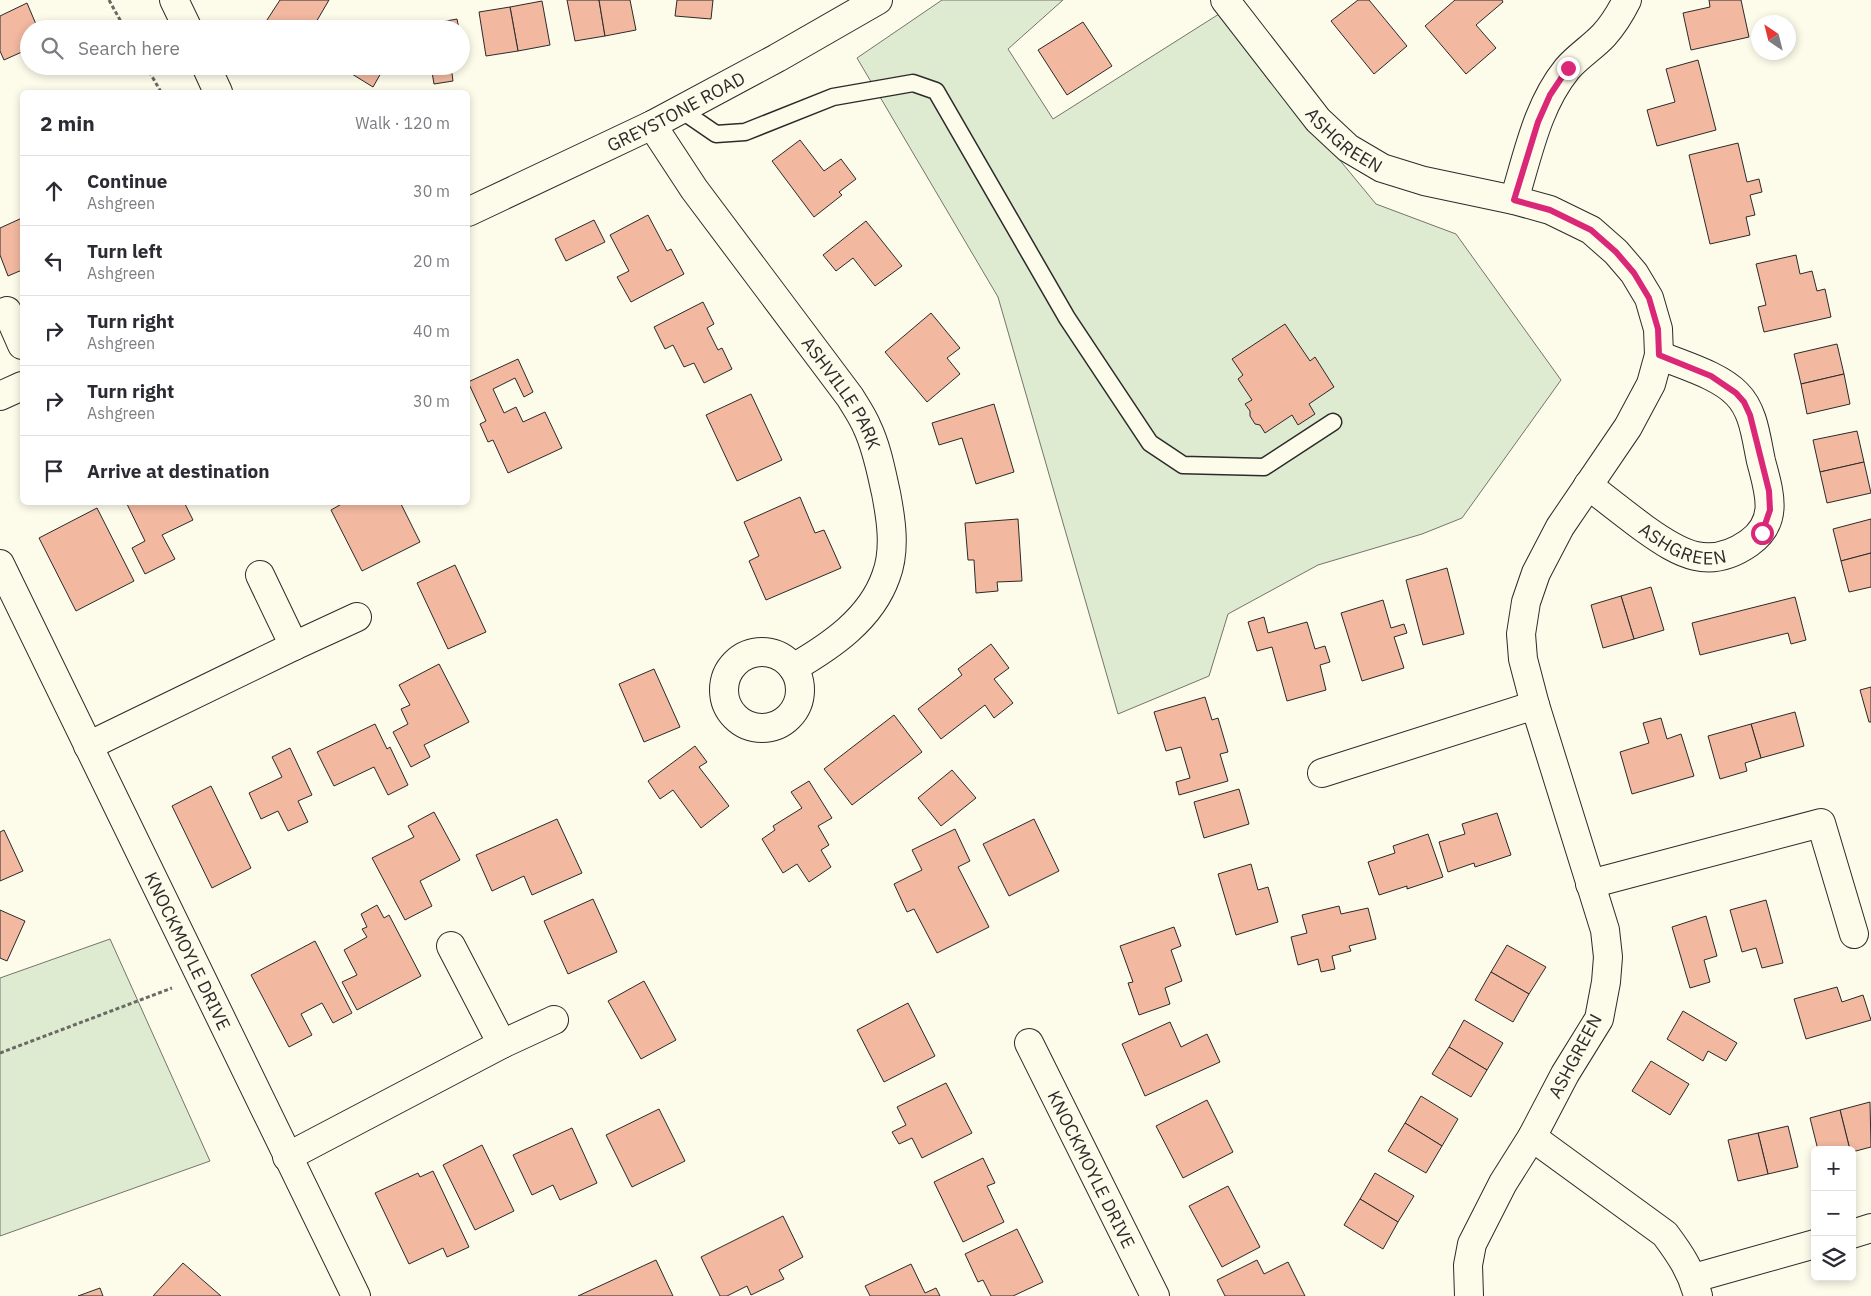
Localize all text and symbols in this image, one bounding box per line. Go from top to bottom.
north arrow [1751,15,1796,60]
search box [20,20,470,75]
icon: search [38,34,66,62]
text: Search here [78,36,180,60]
route end [1557,57,1580,80]
street label: GREYSTONE ROAD [603,66,749,156]
street label: ASHGREEN [1301,103,1387,177]
text: 2 min [40,109,95,137]
text: Walk · 120 m [355,113,450,133]
text: Continue [87,169,167,193]
icon: ahead [40,177,68,205]
text: 30 m [413,181,450,201]
text: Ashgreen [87,193,155,213]
text: Turn left [87,239,163,263]
icon: left [40,247,68,275]
text: 20 m [413,251,450,271]
text: Ashgreen [87,263,155,283]
text: Turn right [87,309,174,333]
icon: right [40,317,68,345]
text: 40 m [413,321,450,341]
street label: ASHVILLE PARK [797,332,886,453]
text: Ashgreen [87,333,155,353]
text: Turn right [87,379,174,403]
icon: right [40,387,68,415]
text: 30 m [413,391,450,411]
text: Ashgreen [87,403,155,423]
icon: arrive [40,457,68,485]
text: Arrive at destination [87,459,270,483]
street label: ASHGREEN [1635,517,1728,569]
route start [1751,522,1774,545]
street label: KNOCKMOYLE DRIVE [140,868,236,1034]
street label: ASHGREEN [1543,1010,1607,1102]
street label: KNOCKMOYLE DRIVE [1043,1087,1141,1252]
map controls [1811,1146,1856,1281]
button: + [1811,1146,1856,1191]
button: − [1811,1191,1856,1236]
button: layers [1811,1236,1856,1281]

